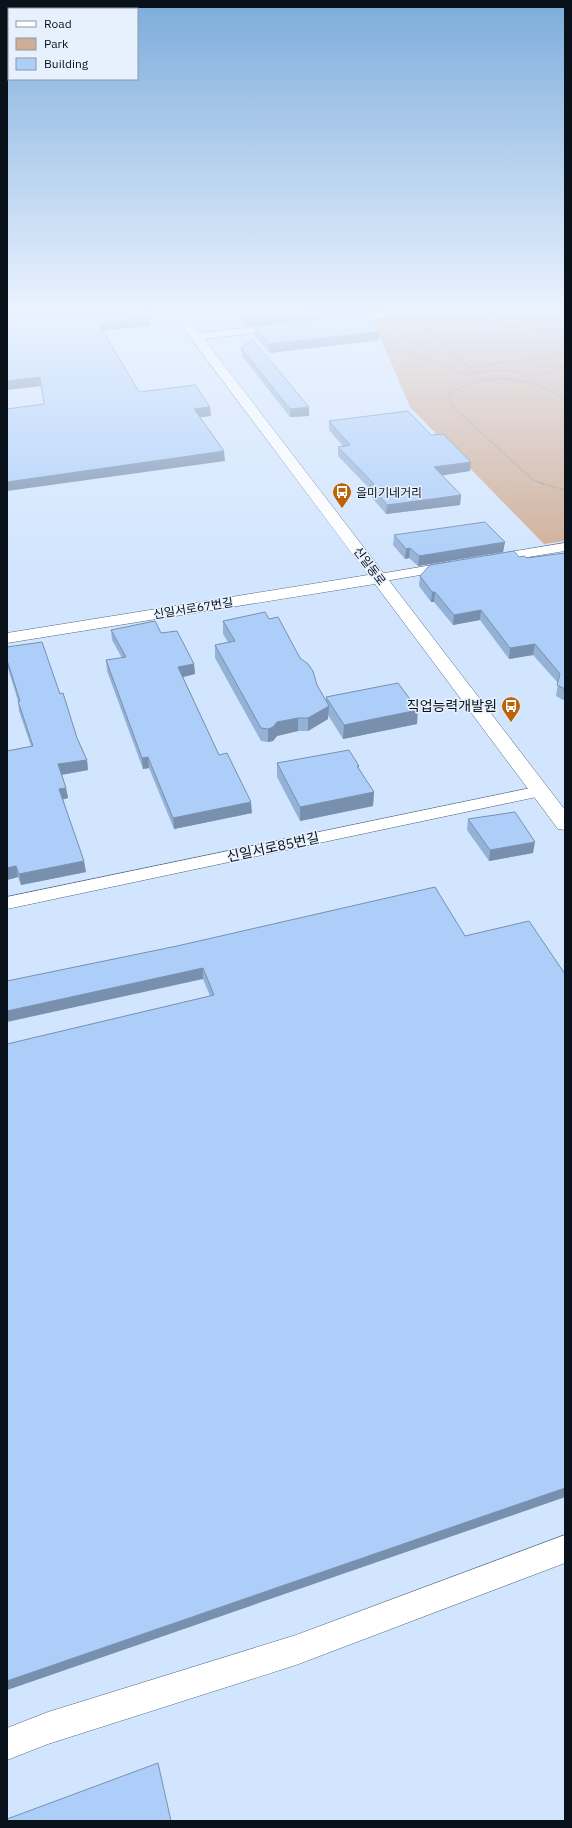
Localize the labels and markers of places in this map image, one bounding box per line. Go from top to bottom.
bus stop icon: 을미기네거리 [331,481,353,509]
place label: 을미기네거리 [356,485,422,500]
bus stop icon: 직업능력개발원 [500,695,522,723]
place label: 직업능력개발원 [407,697,497,715]

